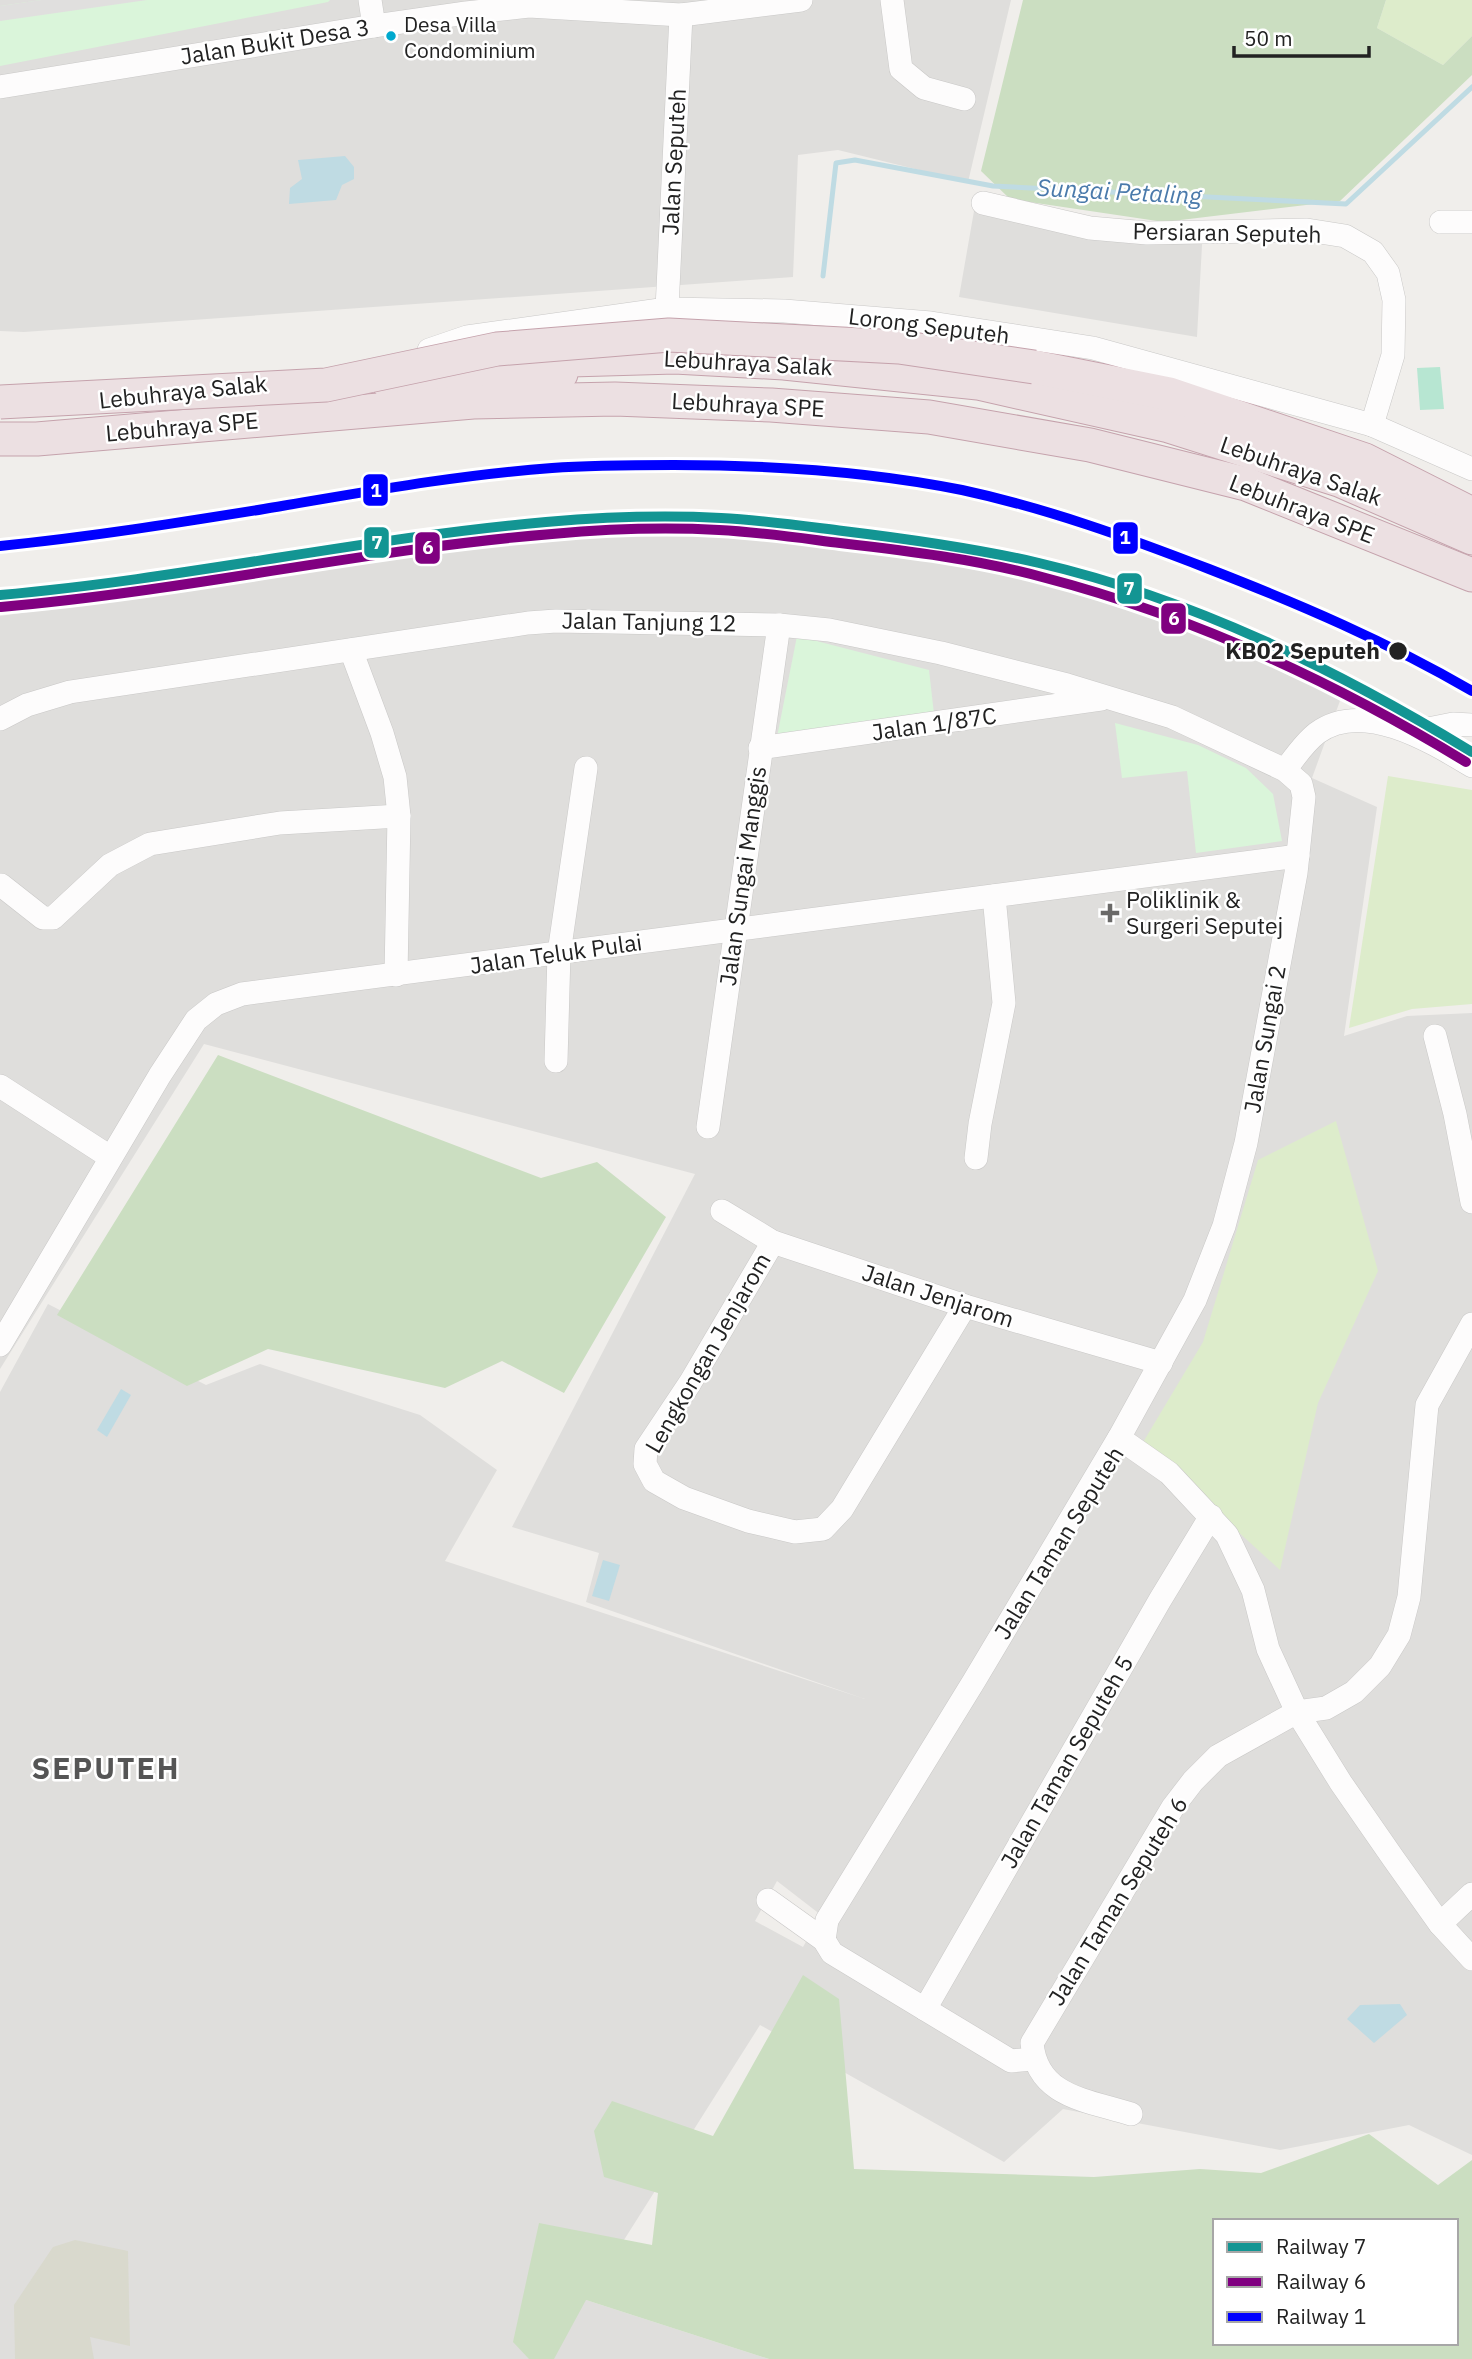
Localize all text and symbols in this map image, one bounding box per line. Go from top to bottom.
place label: Desa Villa Condominium [404,10,536,64]
street label: Jalan Bukit Desa 3 [178,11,372,71]
scale bar [1234,14,1369,58]
text: 50 m [1244,24,1293,52]
marker: Desa Villa Condominium [384,29,398,43]
street label: Jalan Seputeh [654,88,692,236]
water label: Sungai Petaling [1036,171,1204,211]
street label: Persiaran Seputeh [1132,215,1322,249]
street label: Lorong Seputeh [847,300,1011,350]
street label: Lebuhraya Salak [663,343,833,381]
street label: Lebuhraya Salak [97,367,269,415]
street label: Lebuhraya SPE [671,385,825,423]
street label: Lebuhraya SPE [104,404,260,448]
street label: Lebuhraya Salak [1217,428,1386,512]
street label: Lebuhraya SPE [1225,467,1379,550]
line badge: 1 [362,473,389,507]
text: 1 [370,478,382,502]
line badge: 1 [1112,521,1139,555]
text: 1 [1119,525,1131,549]
line badge: 7 [363,526,390,559]
text: 7 [371,530,383,554]
line badge: 6 [414,531,441,565]
text: 6 [422,535,434,559]
line badge: 7 [1116,572,1143,605]
text: 7 [1123,576,1135,600]
line badge: 6 [1160,602,1187,635]
street label: Jalan Tanjung 12 [561,604,737,638]
text: 6 [1168,606,1180,630]
place label: KB02 Seputeh [1225,635,1380,665]
marker: KB02 Seputeh [1387,640,1409,662]
street label: Jalan 1/87C [870,699,998,747]
street label: Jalan Sungai Manggis [712,764,772,988]
place label: Poliklinik & Surgeri Seputej [1126,884,1283,940]
marker: Poliklinik & Surgeri Seputej [1100,903,1120,923]
street label: Jalan Teluk Pulai [468,926,644,980]
street label: Jalan Sungai 2 [1236,962,1292,1115]
street label: Lengkongan Jenjarom [638,1247,777,1458]
street label: Jalan Jenjarom [859,1256,1018,1334]
street label: Jalan Taman Seputeh [987,1440,1130,1644]
street label: Jalan Taman Seputeh 5 [993,1650,1139,1873]
district label: SEPUTEH [32,1748,180,1787]
street label: Jalan Taman Seputeh 6 [1041,1790,1194,2011]
legend [1213,2219,1458,2345]
text: Railway 7 [1276,2232,1366,2260]
text: Railway 6 [1276,2267,1366,2295]
text: Railway 1 [1276,2302,1366,2330]

